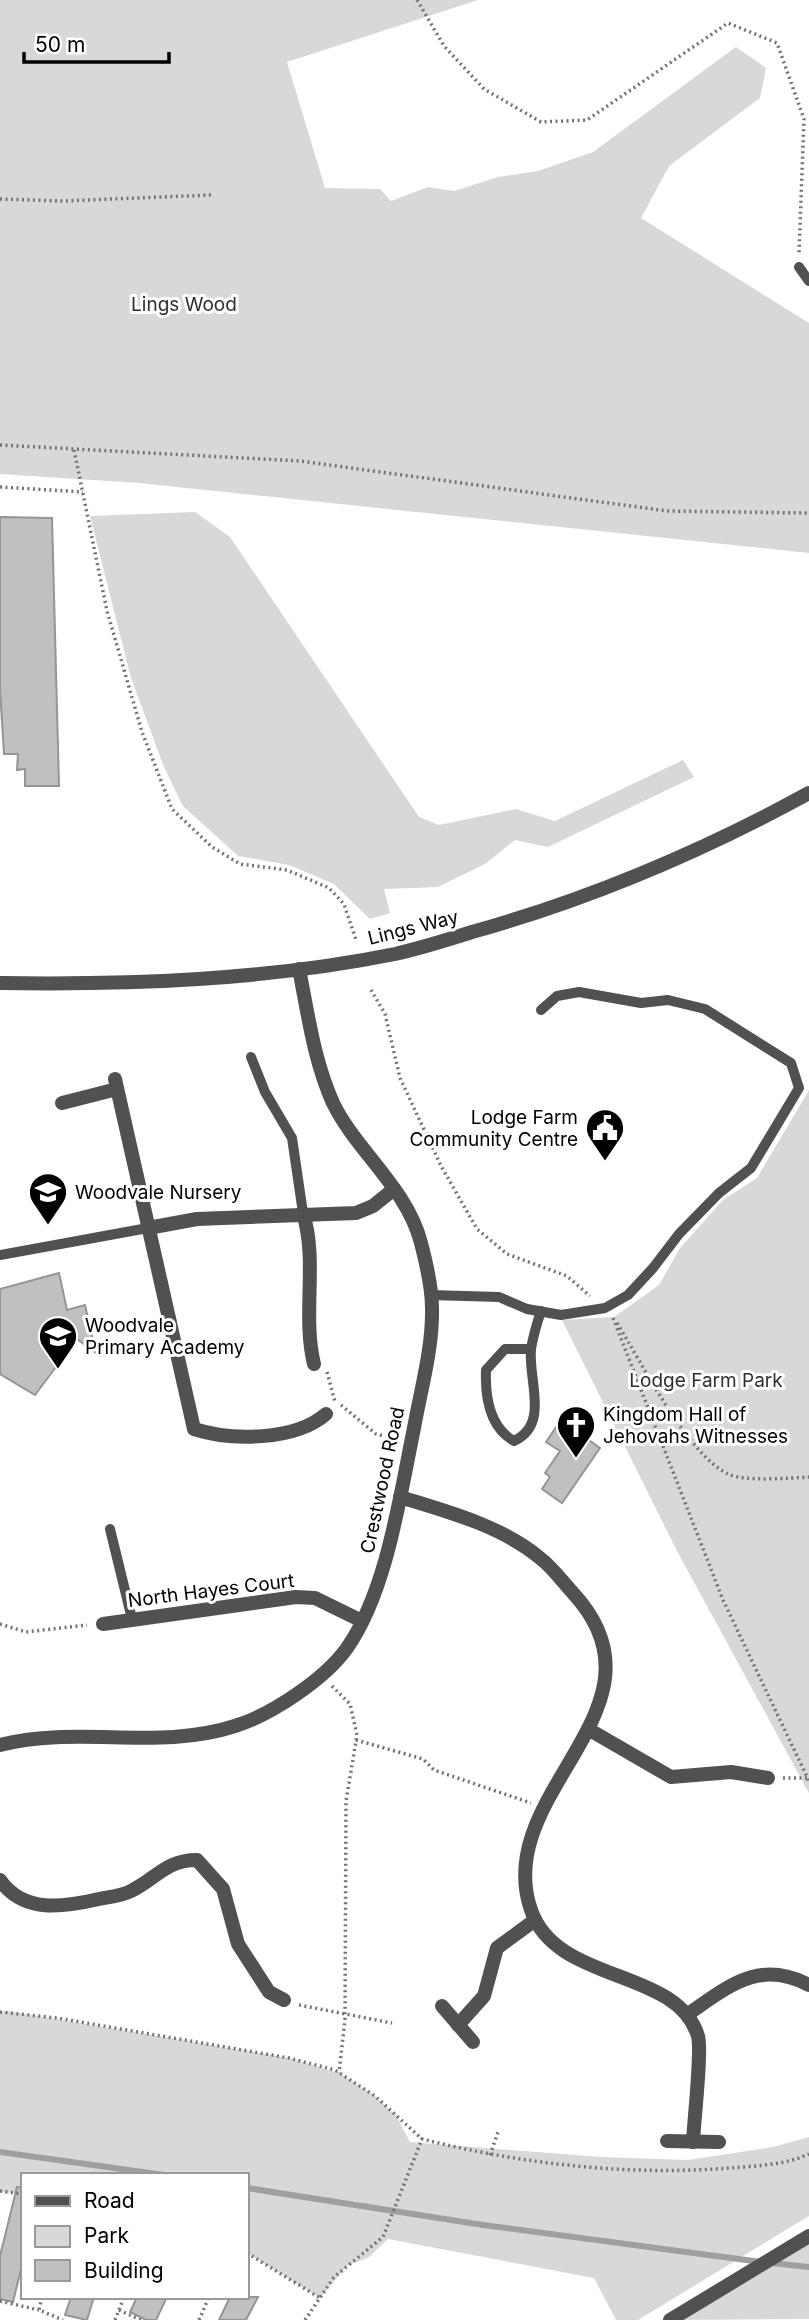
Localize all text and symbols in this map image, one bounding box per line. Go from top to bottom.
scale bar [24,21,170,65]
text: 50 m [35,32,85,57]
park label: Lings Wood [131,293,237,316]
street label: Lings Way [366,905,461,950]
place label: Lodge Farm Community Centre [409,1106,578,1151]
public building icon: Lodge Farm Community Centre [584,1107,626,1162]
school or university icon: Woodvale Nursery [27,1171,69,1226]
place label: Woodvale Nursery [75,1181,242,1204]
place label: Woodvale Primary Academy [85,1314,245,1359]
school or university icon: Woodvale Primary Academy [37,1315,79,1370]
park label: Lodge Farm Park [629,1369,783,1392]
place label: Kingdom Hall of Jehovahs Witnesses [603,1403,788,1448]
church icon: Kingdom Hall of Jehovahs Witnesses [555,1404,597,1459]
street label: Crestwood Road [356,1405,409,1555]
street label: North Hayes Court [127,1569,296,1612]
legend [21,2173,248,2299]
text: Road [84,2188,135,2213]
text: Park [84,2223,129,2248]
text: Building [84,2258,164,2283]

